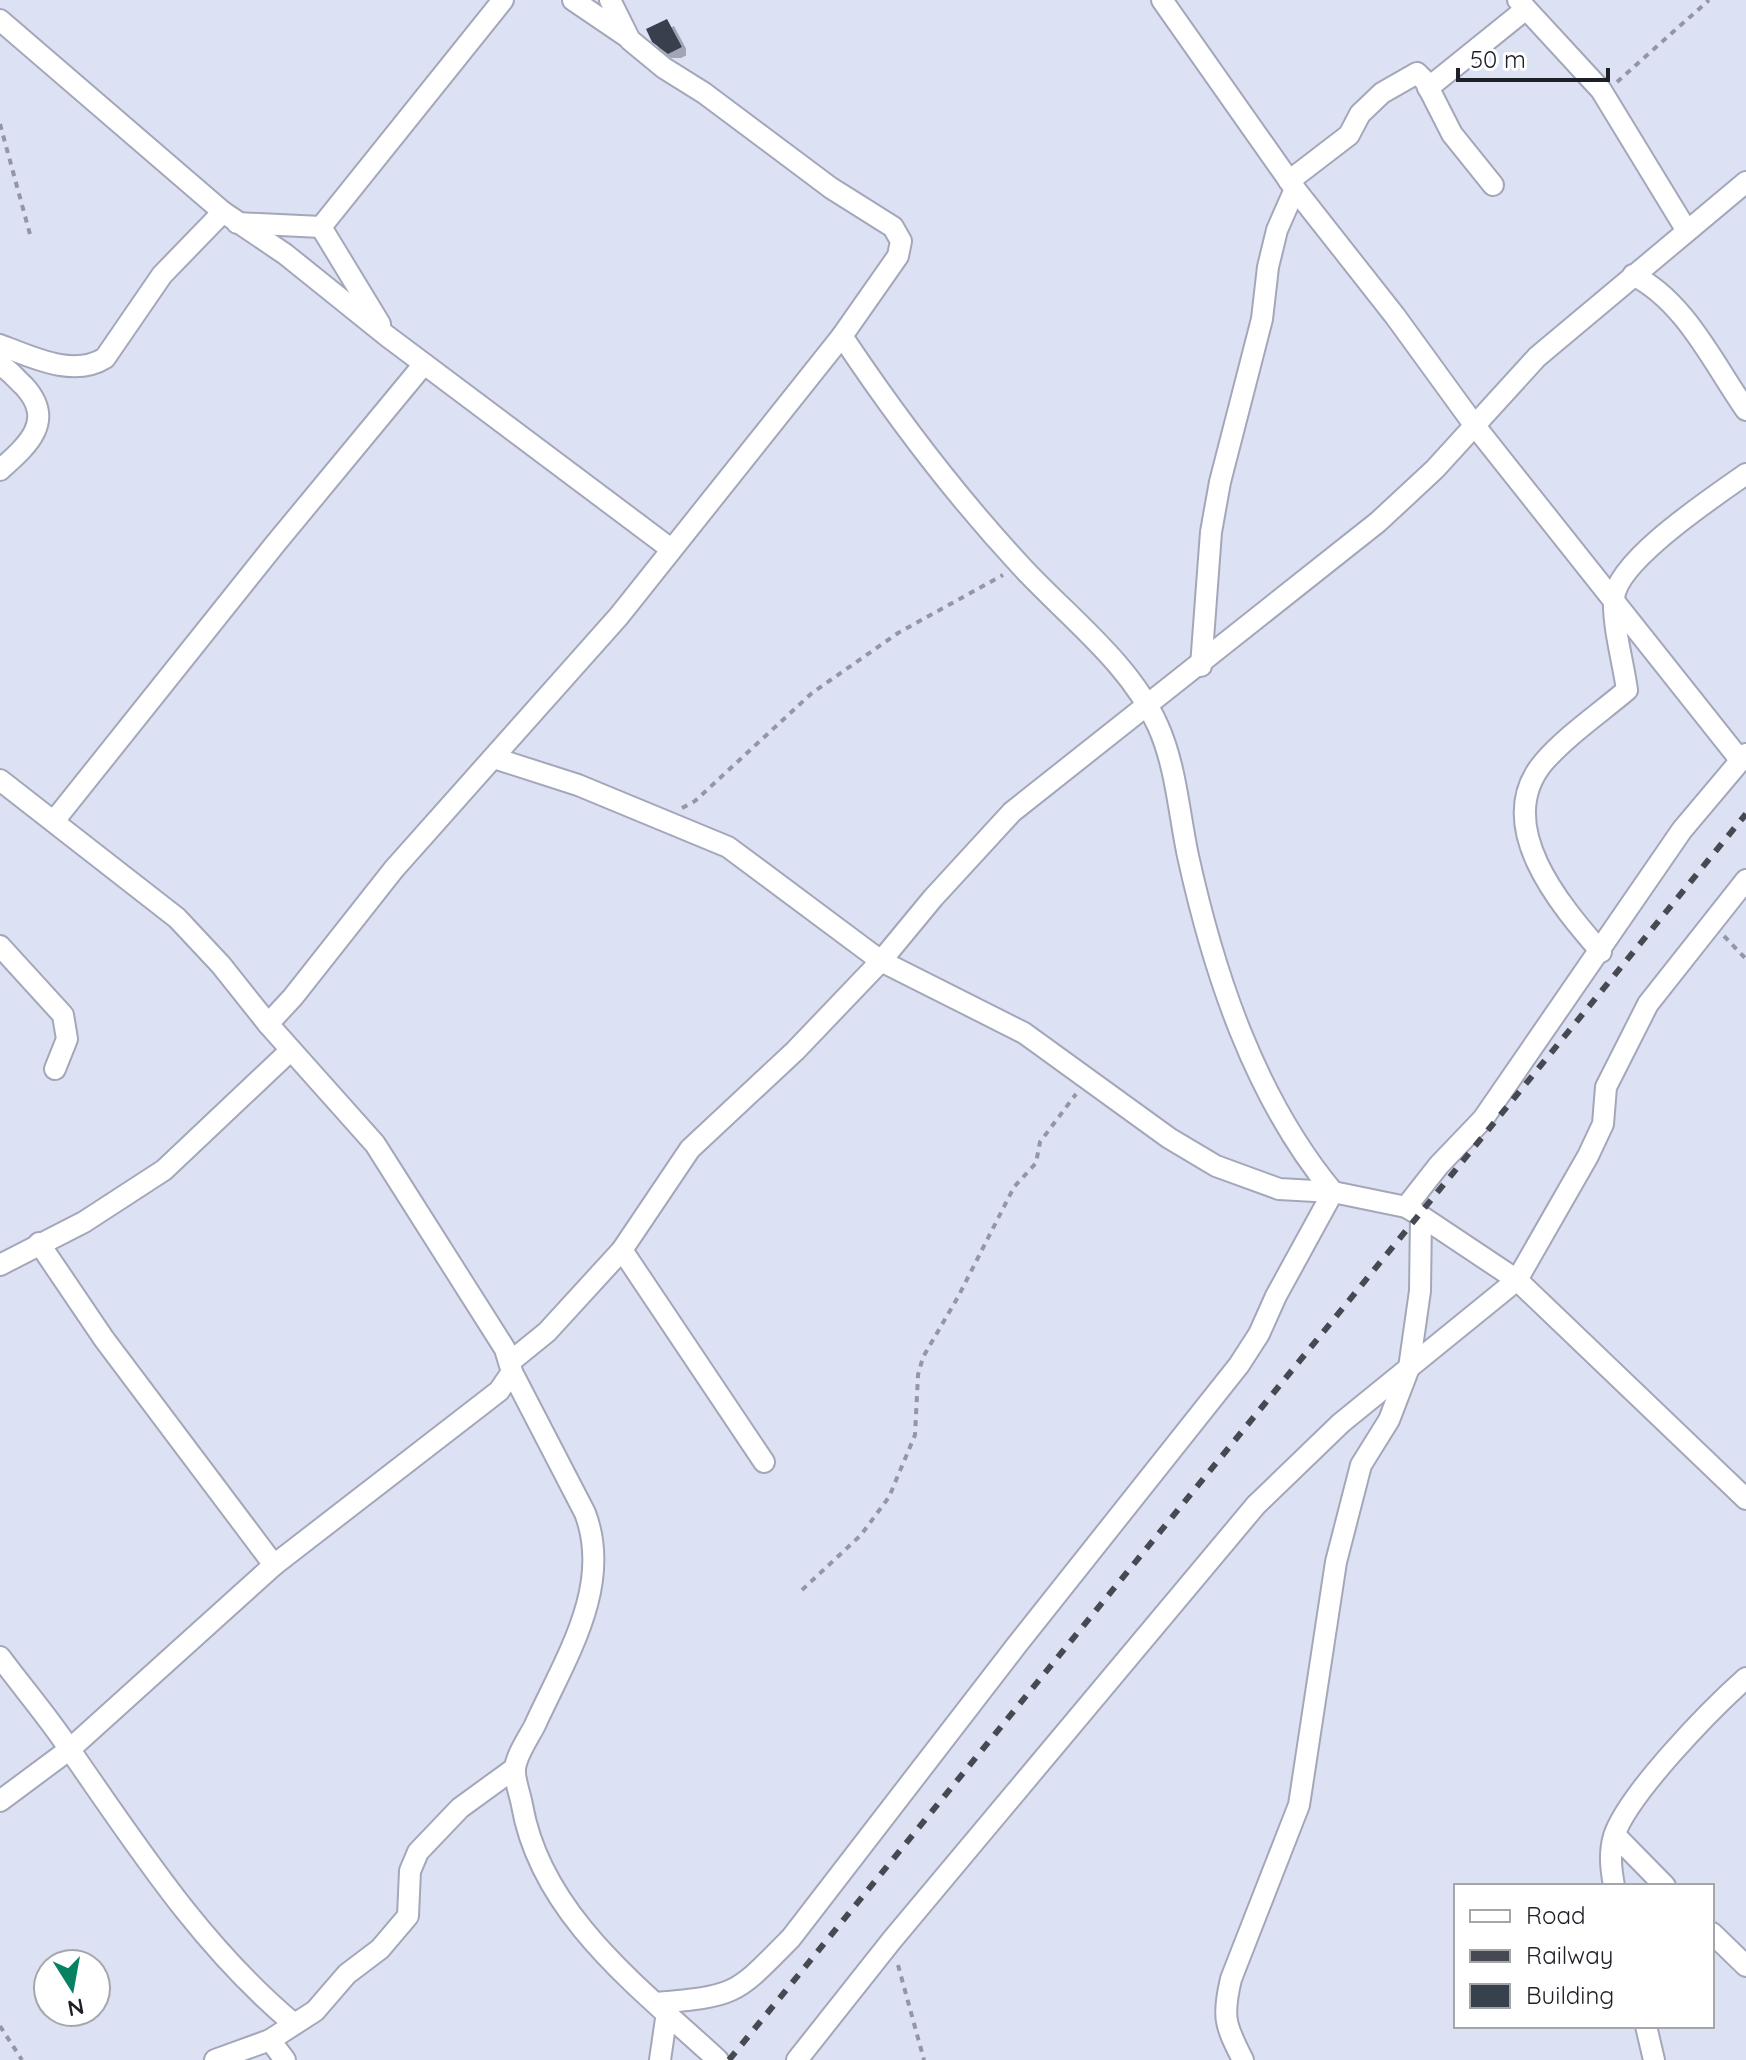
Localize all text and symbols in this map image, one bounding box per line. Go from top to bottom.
scale bar [1458,32,1608,82]
text: 50 m [1470,44,1526,74]
legend [1454,1884,1714,2028]
text: Road [1526,1900,1586,1930]
text: Railway [1526,1940,1613,1970]
north arrow [32,1948,112,2028]
text: Building [1526,1980,1614,2010]
text: N [65,1992,86,2023]

